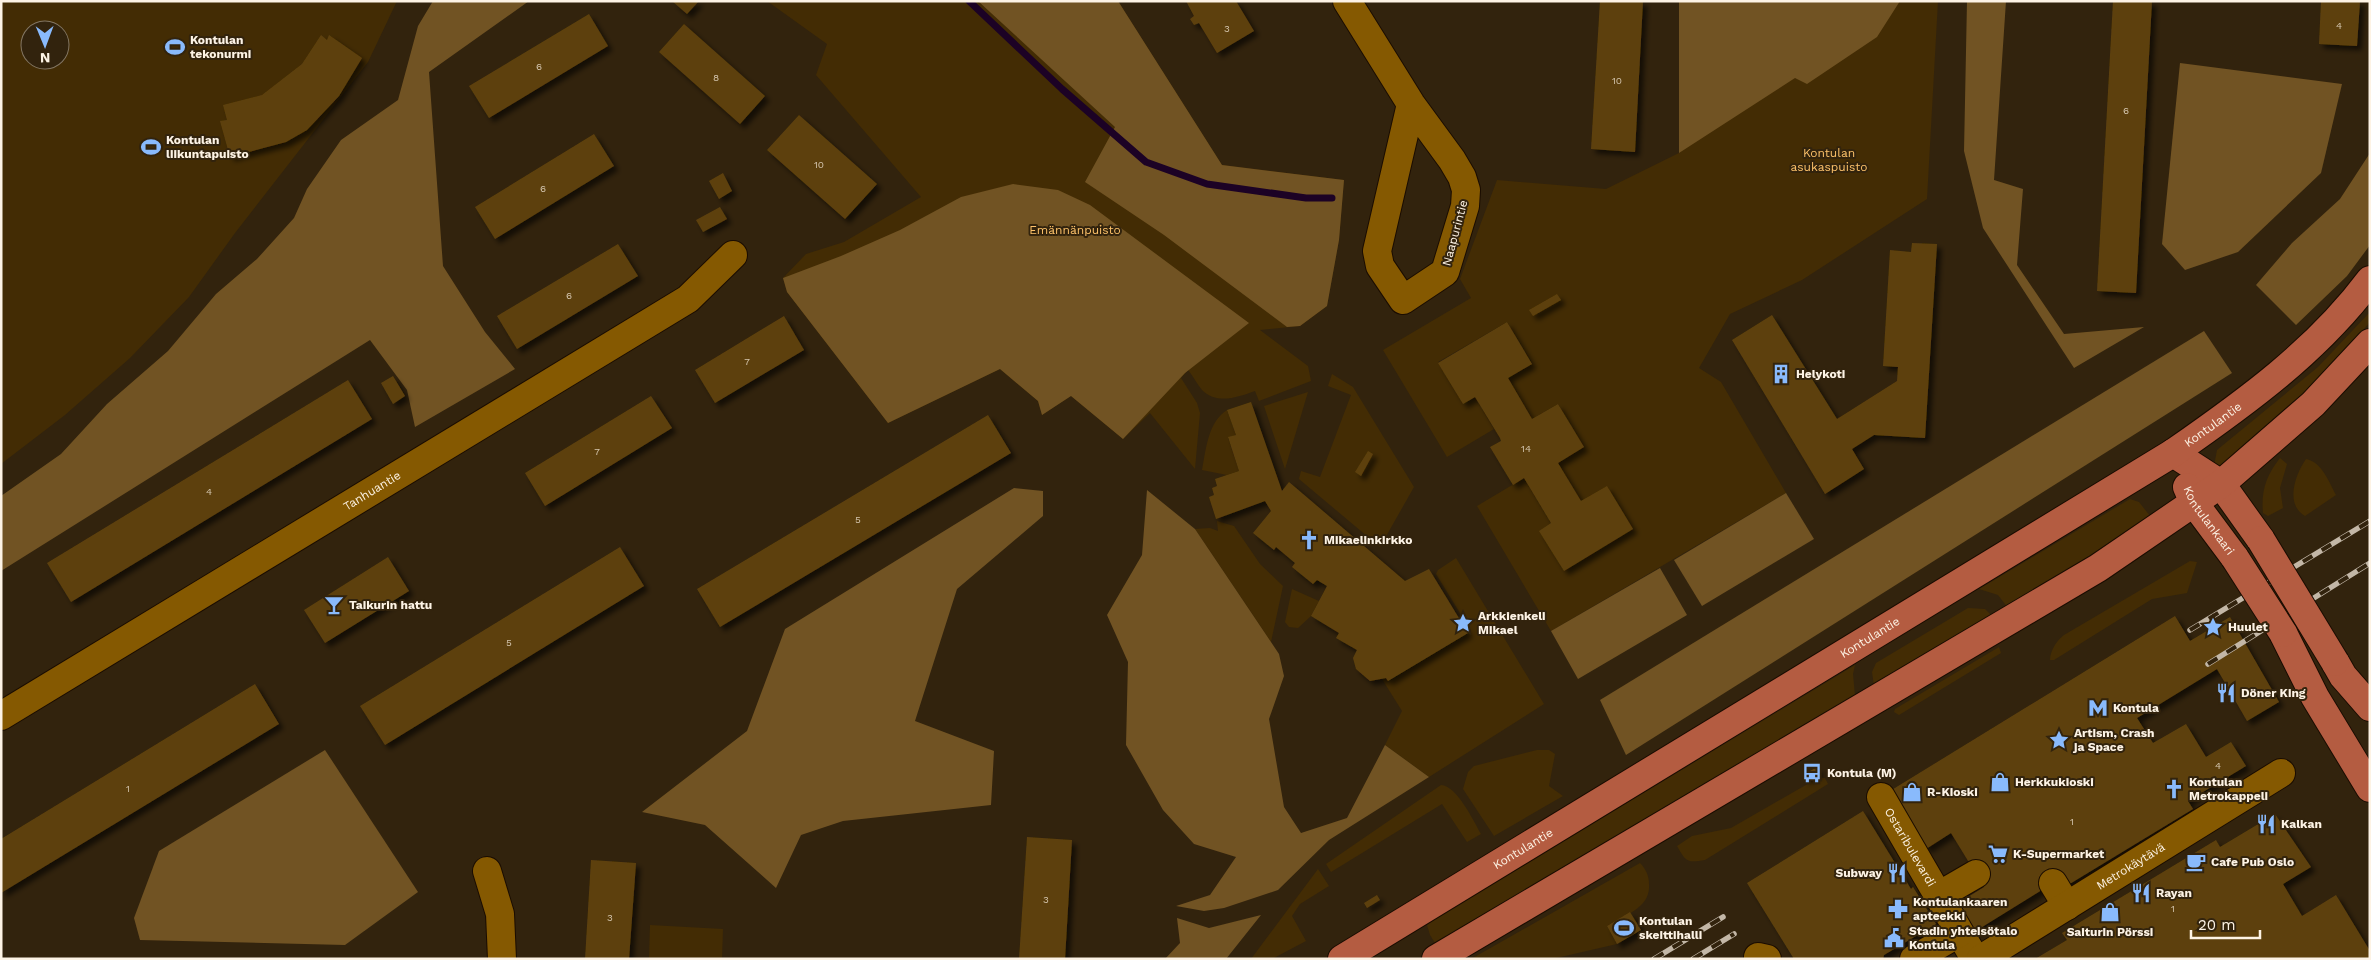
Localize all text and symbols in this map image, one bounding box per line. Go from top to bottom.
north arrow [20,20,70,70]
house number: 4 [2336,20,2342,31]
house number: 3 [1224,23,1230,34]
place label: Kontulan tekonurmi [190,33,251,61]
sports icon: Kontulan tekonurmi [164,36,186,58]
text: N [40,50,51,66]
house number: 6 [536,61,542,72]
house number: 8 [713,72,719,83]
house number: 10 [1612,75,1622,86]
house number: 6 [2123,105,2129,116]
place label: Kontulan liikuntapuisto [166,133,249,161]
sports icon: Kontulan liikuntapuisto [140,136,162,158]
park label: Kontulan asukaspuisto [1791,146,1868,174]
house number: 10 [814,159,824,170]
house number: 6 [540,183,546,194]
street label: Naapurintie [1439,198,1471,268]
park label: Emännänpuisto [1029,223,1121,237]
house number: 6 [566,290,572,301]
house number: 7 [744,356,750,367]
building icon: Helykoti [1770,363,1792,385]
place label: Helykoti [1796,367,1845,381]
street label: Kontulantie [2182,399,2245,450]
house number: 14 [1521,443,1531,454]
house number: 7 [594,446,600,457]
street label: Tanhuantie [341,468,403,514]
street label: Kontulankaari [2180,484,2237,558]
house number: 4 [206,486,212,497]
house number: 5 [855,514,861,525]
church icon: Mikaelinkirkko [1298,529,1320,551]
place label: Mikaelinkirkko [1324,533,1412,547]
bar icon: Taikurin hattu [323,594,345,616]
place label: Taikurin hattu [349,598,432,612]
place label: Arkkienkeli Mikael [1478,609,1546,637]
place icon: Arkkienkeli Mikael [1452,612,1474,634]
street label: Kontulantie [1837,614,1902,661]
place icon: Huulet [2202,616,2224,638]
place label: Huulet [2228,620,2269,634]
house number: 5 [506,637,512,648]
restaurant icon: Döner King [2215,682,2237,704]
place label: Döner King [2241,686,2306,700]
metro station icon: Kontula [2087,697,2109,719]
place label: Kontula [2113,701,2159,715]
place label: Artism, Crash ja Space [2072,726,2155,754]
place icon: Artism, Crash ja Space [2048,729,2070,751]
house number: 4 [2215,760,2221,771]
bus stop icon: Kontula (M) [1801,762,1823,784]
place label: Kontula (M) [1827,766,1897,780]
shop icon: Herkkukioski [1989,771,2011,793]
place label: Herkkukioski [2015,775,2094,789]
place label: Kontulan Metrokappeli [2189,775,2268,803]
church icon: Kontulan Metrokappeli [2163,778,2185,800]
shop icon: R-Kioski [1901,781,1923,803]
house number: 1 [126,783,130,794]
place label: R-Kioski [1927,785,1978,799]
street label: Ostaribulevardi [1882,805,1938,889]
restaurant icon: Kalkan [2255,813,2277,835]
house number: 1 [2070,816,2074,827]
place label: Kalkan [2281,817,2322,831]
street label: Kontulantie [1491,825,1556,872]
street label: Metrokäytävä [2094,840,2167,893]
supermarket icon: K-Supermarket [1987,843,2009,865]
place label: K-Supermarket [2013,847,2105,861]
cafe icon: Cafe Pub Oslo [2185,851,2207,873]
place label: Cafe Pub Oslo [2211,855,2294,869]
restaurant icon: Subway [1886,862,1908,884]
place label: Subway [1835,866,1882,880]
restaurant icon: Rayan [2130,882,2152,904]
place label: Rayan [2156,886,2192,900]
house number: 3 [1043,894,1049,905]
place label: Kontulankaaren apteekki [1913,895,2008,923]
pharmacy icon: Kontulankaaren apteekki [1887,898,1909,920]
shop icon: Saiturin Pörssi [2099,901,2121,923]
house number: 1 [2171,903,2175,914]
scale bar [2191,908,2260,940]
house number: 3 [607,912,613,923]
place label: Kontulan skeittihalli [1639,914,1702,942]
text: 20 m [2198,916,2236,934]
sports icon: Kontulan skeittihalli [1613,917,1635,939]
place label: Stadin yhteisötalo Kontula [1909,924,2018,952]
place label: Saiturin Pörssi [2067,925,2153,939]
public building icon: Stadin yhteisötalo Kontula [1883,927,1905,949]

